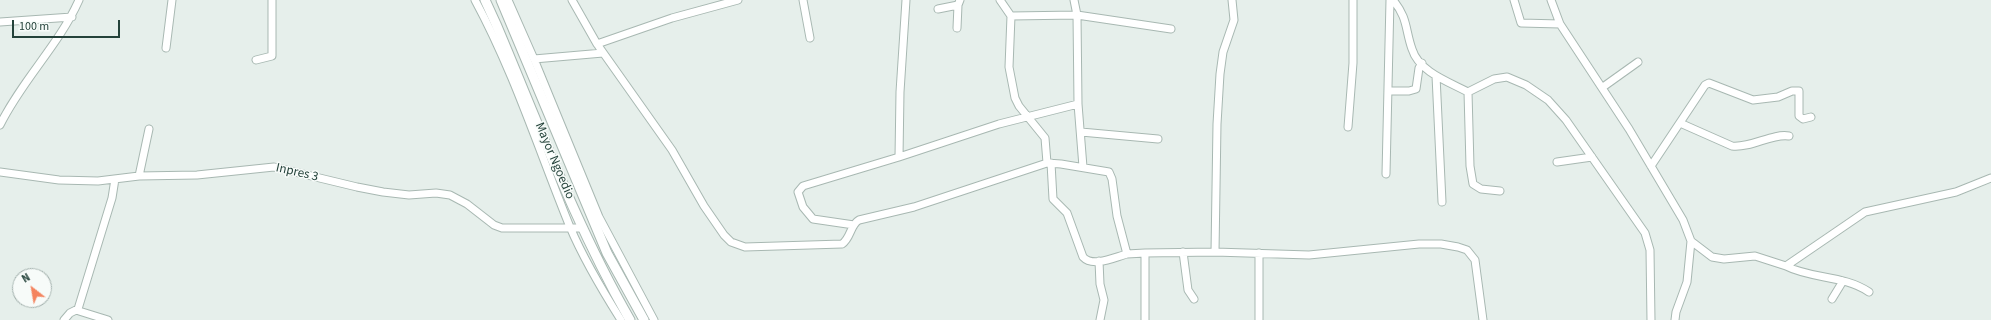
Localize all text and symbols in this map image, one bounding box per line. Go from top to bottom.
scale bar [14,12,122,38]
text: 100 m [19,18,49,35]
street label: Mayor Ngoedio [531,120,577,202]
street label: Inpres 3 [274,161,320,185]
north arrow [12,268,52,308]
text: N [19,270,33,286]

